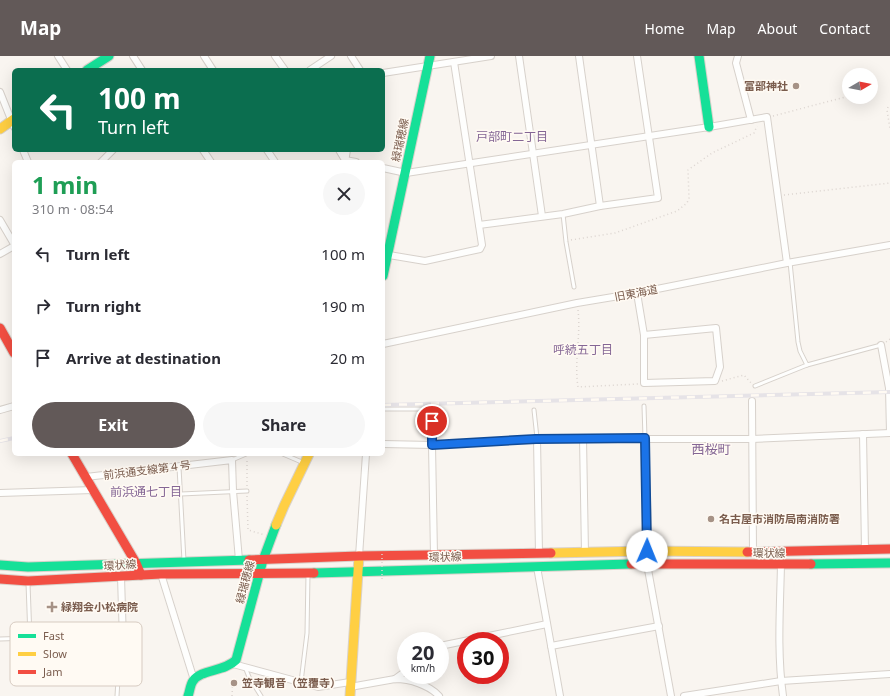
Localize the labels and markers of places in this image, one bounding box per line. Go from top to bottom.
place label: 富部神社 [744,78,788,93]
marker: 富部神社 [791,81,801,91]
pin [415,404,449,438]
place label: 名古屋市消防局南消防署 [719,511,840,526]
marker: 名古屋市消防局南消防署 [706,514,716,524]
place label: 緑翔会小松病院 [61,599,138,614]
marker: 緑翔会小松病院 [46,601,58,613]
place label: 笠寺観音（笠覆寺） [241,675,341,690]
marker: 笠寺観音（笠覆寺） [229,678,239,688]

